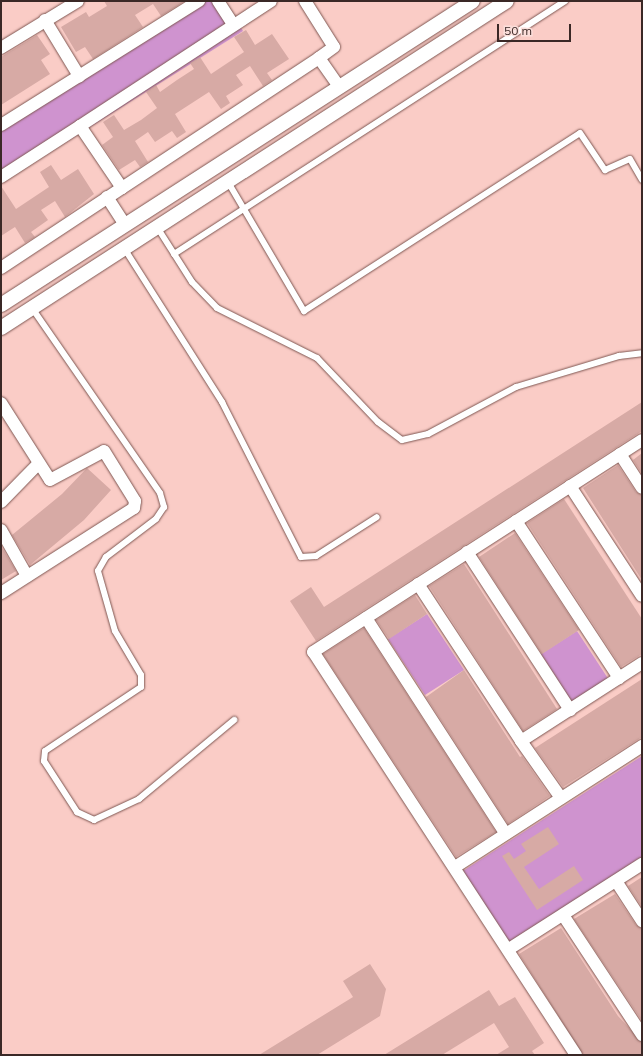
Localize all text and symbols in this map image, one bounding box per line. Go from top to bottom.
scale bar [499,16,573,42]
text: 50 m [504,23,532,38]

